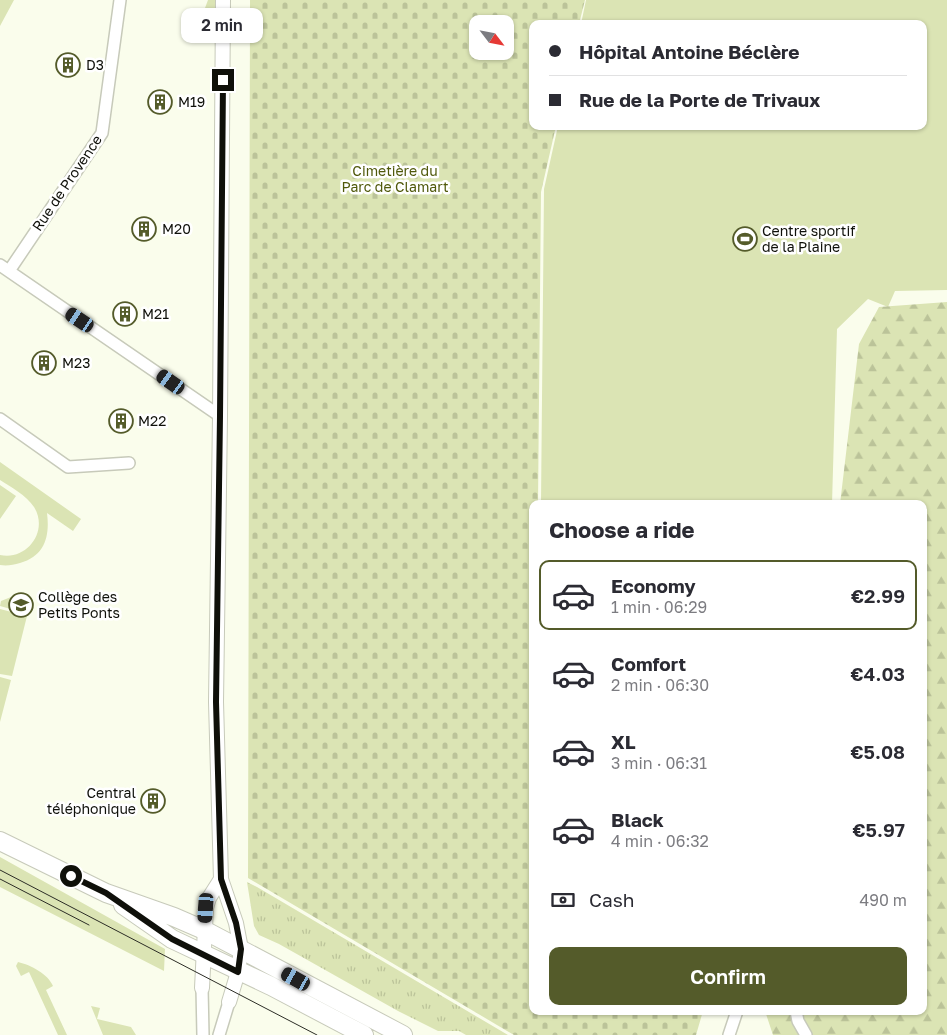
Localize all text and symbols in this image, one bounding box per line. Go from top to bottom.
callout: 2 min [182,8,264,42]
text: 2 min [201,15,243,35]
north arrow [469,15,514,60]
map controls [469,15,514,60]
text: Hôpital Antoine Béclère [579,40,799,63]
building icon: D3 [55,52,81,78]
place label: D3 [86,56,104,73]
route end [212,69,234,91]
text: Rue de la Porte de Trivaux [579,88,820,111]
building icon: M19 [147,89,173,115]
place label: M19 [178,93,205,110]
street label: Rue de Provence [28,131,105,234]
park label: Cimetière du Parc de Clamart [341,162,449,195]
building icon: M20 [131,216,157,242]
place label: M20 [162,220,191,237]
place label: Centre sportif de la Plaine [762,222,855,255]
sports icon: Centre sportif de la Plaine [732,226,758,252]
building icon: M21 [112,301,138,327]
car [63,305,96,335]
place label: M21 [142,305,169,322]
building icon: M23 [31,350,57,376]
place label: M23 [62,354,90,371]
car [154,367,187,397]
building icon: M22 [108,408,134,434]
place label: M22 [138,412,166,429]
text: Choose a ride [549,516,695,543]
icon: car [551,573,596,618]
text: Economy [611,574,696,597]
text: €2.99 [851,584,905,607]
place label: Collège des Petits Ponts [38,588,120,621]
school or university icon: Collège des Petits Ponts [8,592,34,618]
text: 1 min · 06:29 [611,597,707,617]
icon: car [551,651,596,696]
text: Comfort [611,652,686,675]
text: €4.03 [850,662,905,685]
text: 2 min · 06:30 [611,675,709,695]
icon: car [551,729,596,774]
text: XL [611,730,636,753]
text: €5.08 [851,740,905,763]
text: 3 min · 06:31 [611,753,707,773]
place label: Central téléphonique [47,784,136,817]
building icon: Central téléphonique [140,788,166,814]
icon: car [551,807,596,852]
text: Black [611,808,664,831]
text: €5.97 [853,818,905,841]
text: 4 min · 06:32 [611,831,709,851]
route start [60,865,82,887]
icon: cash [549,886,577,914]
text: Cash [589,888,634,911]
text: 490 m [859,890,907,910]
car [197,893,214,923]
button: Confirm [549,947,907,1005]
car [279,965,312,993]

